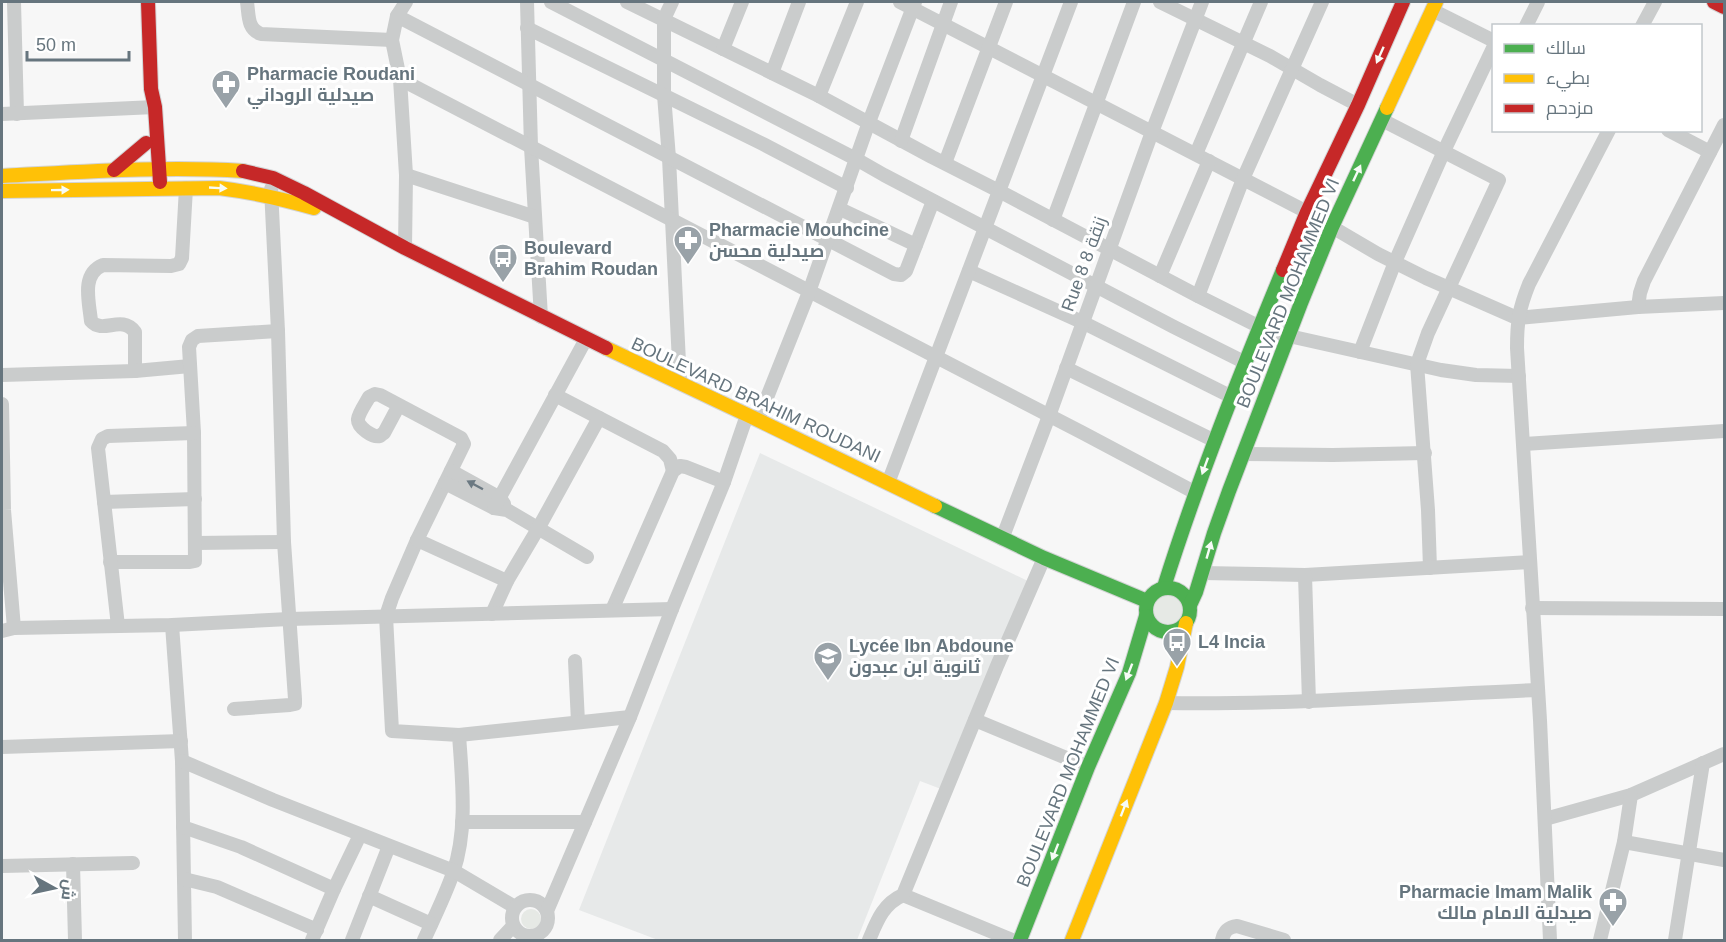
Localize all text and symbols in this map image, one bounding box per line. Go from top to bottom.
scale bar [27,24,129,62]
legend [1492,24,1702,132]
text: 50 m [36,35,76,55]
text: سالك [1546,38,1586,58]
one-way arrow [1374,46,1384,64]
place label: Pharmacie Roudani صيدلية الروداني [247,64,415,110]
pharmacy icon: Pharmacie Roudani صيدلية الروداني [210,68,242,110]
text: بطيء [1546,68,1590,92]
text: مزدحم [1546,98,1594,120]
one-way arrow [1352,164,1362,182]
street label: BOULEVARD MOHAMMED VI [1233,175,1343,411]
one-way arrow [209,184,228,193]
one-way arrow [50,185,69,194]
street label: Rue 8 8 زنقة [1058,214,1111,315]
place label: Pharmacie Mouhcine صيدلية محسن [709,220,889,262]
pharmacy icon: Pharmacie Mouhcine صيدلية محسن [672,224,704,266]
place label: Boulevard Brahim Roudan [524,238,658,279]
bus stop icon: Boulevard Brahim Roudan [487,242,519,284]
street label: BOULEVARD BRAHIM ROUDANI [628,333,884,467]
one-way arrow [1200,458,1210,476]
one-way arrow [466,480,483,490]
one-way arrow [1205,541,1214,559]
bus stop icon: L4 Incia [1161,626,1193,668]
place label: L4 Incia [1198,632,1266,652]
place label: Lycée Ibn Abdoune ثانوية ابن عبدون [849,636,1014,678]
school or university icon: Lycée Ibn Abdoune ثانوية ابن عبدون [812,640,844,682]
street label: BOULEVARD MOHAMMED VI [1013,654,1123,890]
one-way arrow [1124,663,1133,681]
one-way arrow [1120,799,1129,817]
one-way arrow [1050,843,1059,861]
north arrow [24,858,84,918]
text: ش [58,879,78,901]
place label: Pharmacie Imam Malik صيدلية الامام مالك [1399,882,1593,925]
pharmacy icon: Pharmacie Imam Malik صيدلية الامام مالك [1597,886,1629,928]

